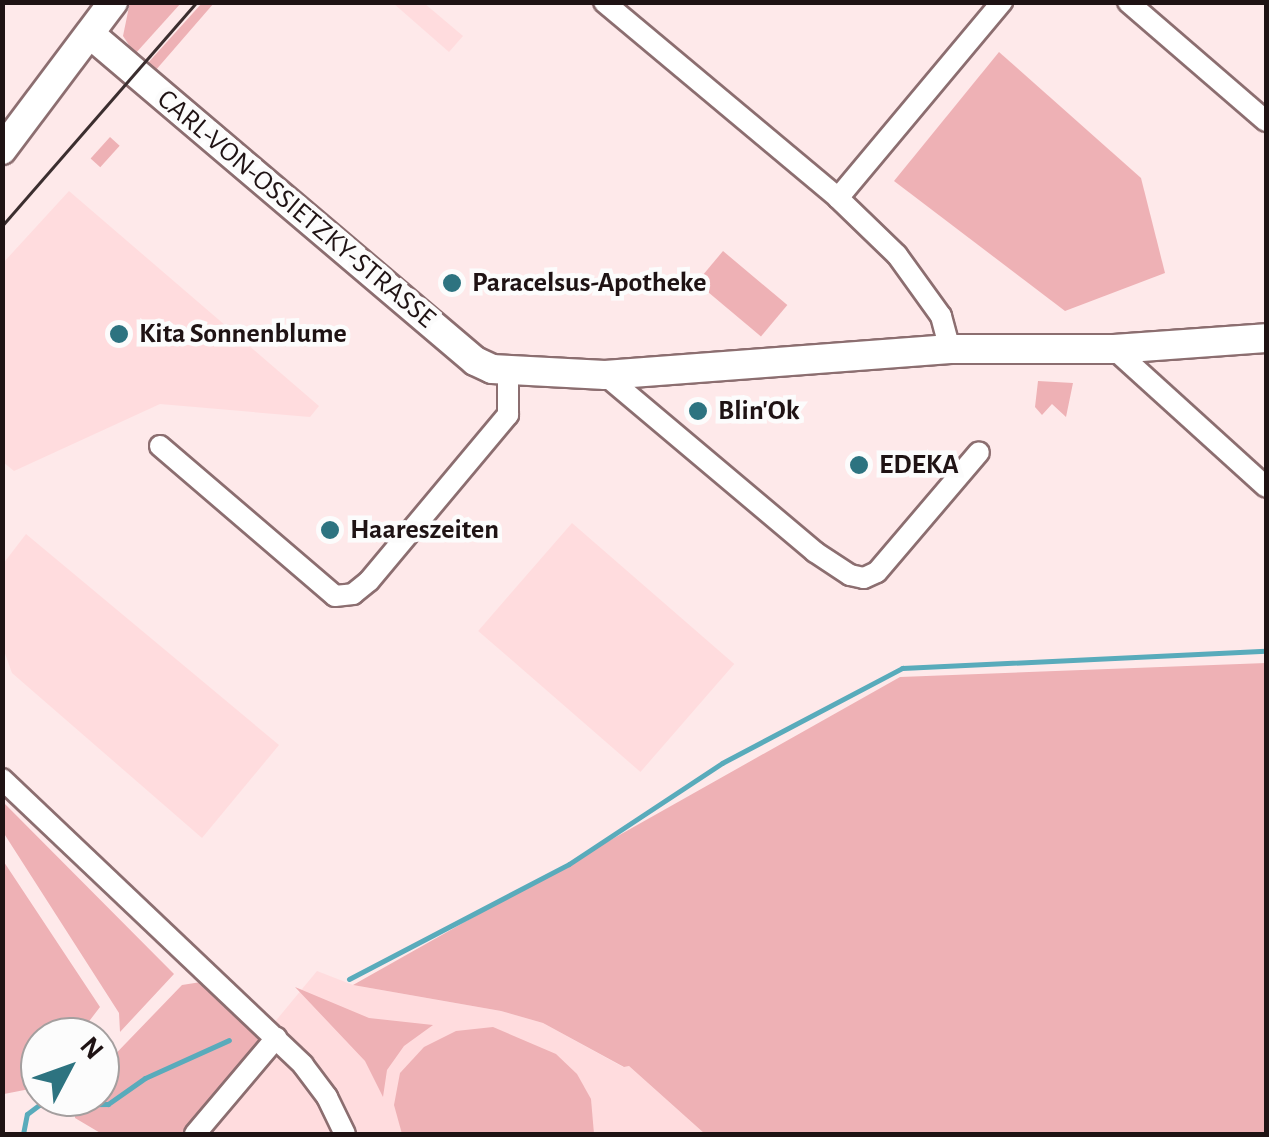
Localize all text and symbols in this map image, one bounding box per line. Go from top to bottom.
street label: CARL-VON-OSSIETZKY-STRASSE [150,83,442,335]
place label: Paracelsus-Apotheke [472,266,706,300]
marker: Paracelsus-Apotheke [441,272,463,294]
place label: Kita Sonnenblume [139,317,347,351]
marker: Kita Sonnenblume [108,323,130,345]
place label: Blin'Ok [718,394,800,428]
marker: Blin'Ok [687,400,709,422]
place label: EDEKA [879,448,959,482]
marker: EDEKA [848,454,870,476]
place label: Haareszeiten [350,513,499,547]
marker: Haareszeiten [319,519,341,541]
north arrow [20,1017,120,1117]
text: N [74,1032,108,1065]

